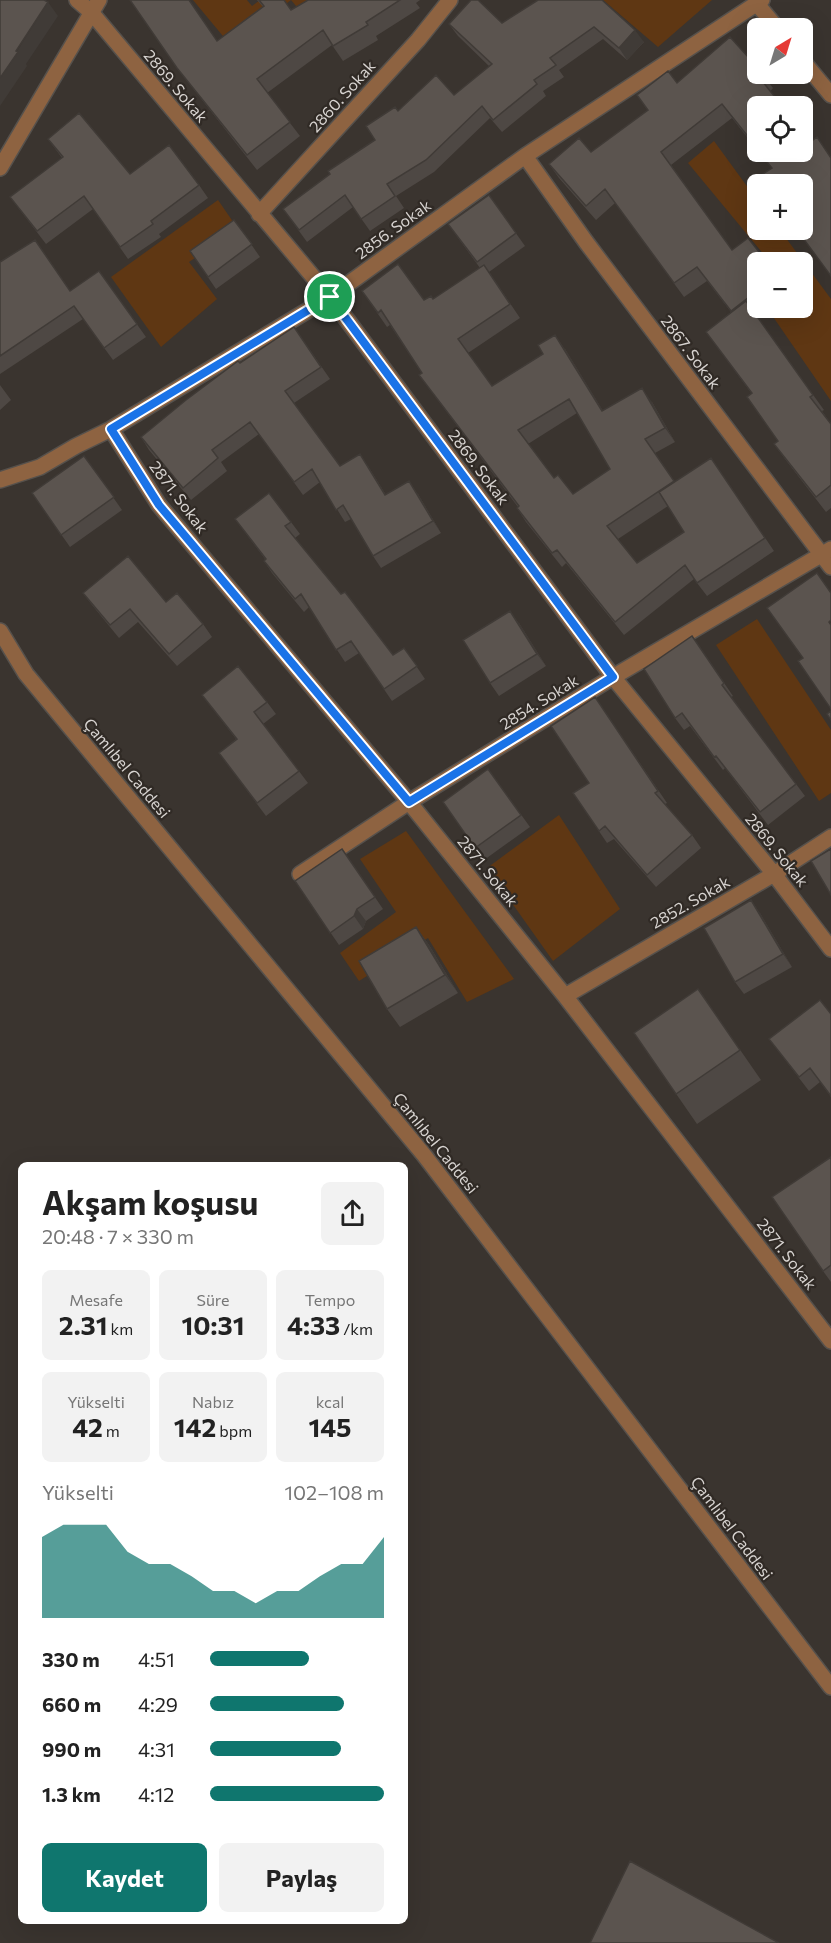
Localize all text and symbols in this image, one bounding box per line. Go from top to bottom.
north arrow [747,18,813,84]
map controls [747,18,813,318]
street label: 2869. Sokak [141,45,212,126]
street label: 2860. Sokak [304,56,379,135]
button: locate [747,96,813,162]
button: + [747,174,813,240]
street label: 2856. Sokak [351,195,434,262]
button: − [747,252,813,318]
pin [304,271,355,322]
icon: arrive [313,280,346,313]
street label: 2867. Sokak [658,311,725,392]
street label: 2869. Sokak [445,425,514,508]
street label: 2871. Sokak [146,457,213,537]
street label: 2854. Sokak [496,670,582,733]
street label: Çamlıbel Caddesi [80,714,175,821]
street label: 2869. Sokak [742,809,813,890]
street label: 2871. Sokak [454,832,523,910]
street label: 2852. Sokak [647,871,733,932]
street label: Çamlıbel Caddesi [390,1088,483,1197]
text: Akşam koşusu [42,1181,258,1222]
button: share [321,1182,384,1245]
street label: 2871. Sokak [754,1214,821,1293]
text: 20:48 · 7 × 330 m [42,1224,194,1248]
text: Mesafe [69,1290,123,1309]
text: Süre [197,1290,229,1309]
text: Tempo [305,1290,355,1309]
text: 2.31 [59,1309,107,1340]
text: 10:31 [182,1309,244,1340]
text: 4:33 [287,1309,340,1340]
text: km [107,1319,133,1338]
text: /km [340,1319,373,1338]
text: Yükselti [67,1392,125,1411]
text: Nabız [192,1392,234,1411]
text: kcal [316,1392,344,1411]
text: 42 [72,1411,103,1442]
text: 142 [174,1411,216,1442]
text: 145 [309,1411,351,1442]
text: m [103,1421,120,1440]
text: bpm [216,1421,252,1440]
street label: Çamlıbel Caddesi [687,1472,777,1583]
text: Yükselti [42,1480,114,1504]
text: 102–108 m [285,1480,384,1504]
text: 330 m [42,1647,100,1671]
text: 4:51 [138,1647,175,1671]
text: 660 m [42,1692,101,1716]
text: 4:29 [138,1692,178,1716]
text: 990 m [42,1737,101,1761]
text: 4:31 [138,1737,175,1761]
text: 1.3 km [42,1782,101,1806]
text: 4:12 [138,1782,174,1806]
button: Kaydet [42,1843,207,1912]
button: Paylaş [219,1843,384,1912]

